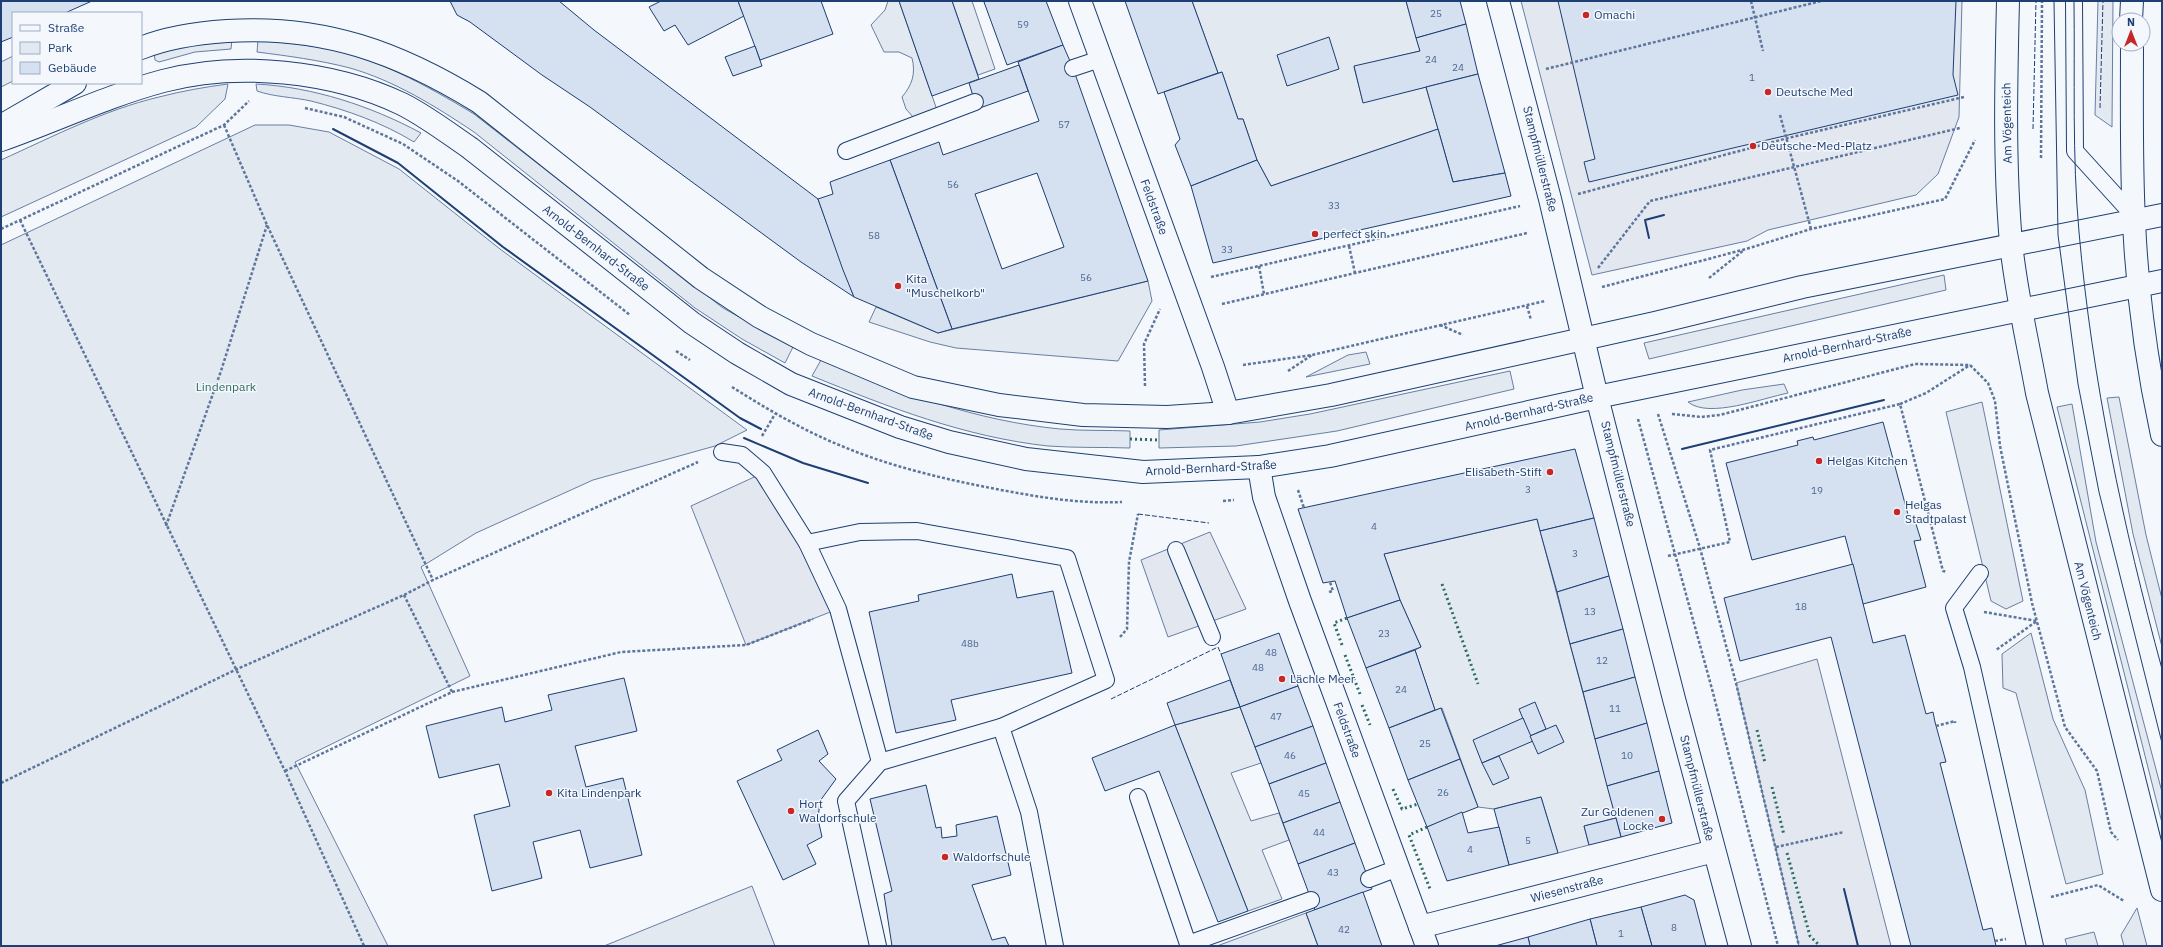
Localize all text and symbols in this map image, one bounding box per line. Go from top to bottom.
house number: 25 [1430,7,1442,20]
place label: Omachi [1594,7,1635,22]
marker: Omachi [1581,10,1591,20]
legend [12,12,142,84]
north arrow [2111,12,2151,52]
text: N [2127,15,2135,29]
house number: 59 [1017,18,1029,31]
text: Straße [48,20,85,35]
text: Park [48,40,73,55]
house number: 24 [1425,53,1437,66]
text: Gebäude [48,60,97,75]
house number: 24 [1452,61,1464,74]
house number: 1 [1749,71,1755,84]
street label: Am Vögenteich [1998,82,2015,164]
place label: Deutsche Med [1776,84,1853,99]
marker: Deutsche Med [1763,87,1773,97]
street label: Stampfmüllerstraße [1520,104,1561,214]
house number: 57 [1058,118,1070,131]
place label: Deutsche-Med-Platz [1761,138,1872,153]
marker: Deutsche-Med-Platz [1748,141,1758,151]
street label: Feldstraße [1137,177,1172,237]
house number: 56 [947,178,959,191]
house number: 33 [1328,199,1340,212]
street label: Arnold-Bernhard-Straße [540,201,653,294]
place label: perfect skin [1323,226,1387,241]
house number: 58 [868,229,880,242]
marker: perfect skin [1310,229,1320,239]
house number: 33 [1221,243,1233,256]
place label: Kita "Muschelkorb" [906,271,985,300]
house number: 56 [1080,271,1092,284]
marker: Kita "Muschelkorb" [893,281,903,291]
street label: Arnold-Bernhard-Straße [1781,323,1913,366]
park label: Lindenpark [196,379,257,394]
street label: Arnold-Bernhard-Straße [807,384,936,443]
street label: Arnold-Bernhard-Straße [1463,389,1595,434]
street label: Stampfmüllerstraße [1598,419,1639,529]
place label: Helgas Kitchen [1827,453,1908,468]
marker: Helgas Kitchen [1814,456,1824,466]
street label: Arnold-Bernhard-Straße [1145,457,1277,478]
place label: Elisabeth-Stift [1465,464,1542,479]
marker: Elisabeth-Stift [1545,467,1555,477]
house number: 3 [1525,483,1531,496]
house number: 19 [1811,484,1823,497]
place label: Helgas Stadtpalast [1905,497,1967,526]
marker: Helgas Stadtpalast [1892,507,1902,517]
house number: 4 [1371,520,1377,533]
house number: 3 [1572,547,1578,560]
street label: Am Vögenteich [2071,560,2106,642]
house number: 18 [1795,600,1807,613]
house number: 13 [1584,605,1596,618]
house number: 23 [1378,627,1390,640]
house number: 48b [961,637,979,650]
house number: 48 [1265,646,1277,659]
house number: 12 [1596,654,1608,667]
house number: 48 [1252,661,1264,674]
place label: Lächle Meer [1290,671,1356,686]
marker: Lächle Meer [1277,674,1287,684]
house number: 24 [1395,683,1407,696]
street label: Feldstraße [1330,700,1365,760]
house number: 11 [1609,702,1621,715]
house number: 47 [1270,710,1282,723]
street label: Stampfmüllerstraße [1677,733,1718,843]
house number: 25 [1419,737,1431,750]
house number: 46 [1284,749,1296,762]
house number: 10 [1621,749,1633,762]
place label: Kita Lindenpark [557,785,642,800]
house number: 26 [1437,786,1449,799]
house number: 45 [1298,787,1310,800]
marker: Kita Lindenpark [544,788,554,798]
place label: Hort Waldorfschule [799,796,877,825]
place label: Zur Goldenen Locke [1581,804,1654,833]
marker: Hort Waldorfschule [786,806,796,816]
marker: Zur Goldenen Locke [1657,814,1667,824]
house number: 44 [1313,826,1325,839]
house number: 5 [1525,834,1531,847]
house number: 4 [1467,843,1473,856]
place label: Waldorfschule [953,849,1031,864]
marker: Waldorfschule [940,852,950,862]
house number: 43 [1327,866,1339,879]
street label: Wiesenstraße [1529,872,1605,905]
house number: 8 [1671,921,1677,934]
house number: 42 [1338,923,1350,936]
house number: 1 [1618,927,1624,940]

